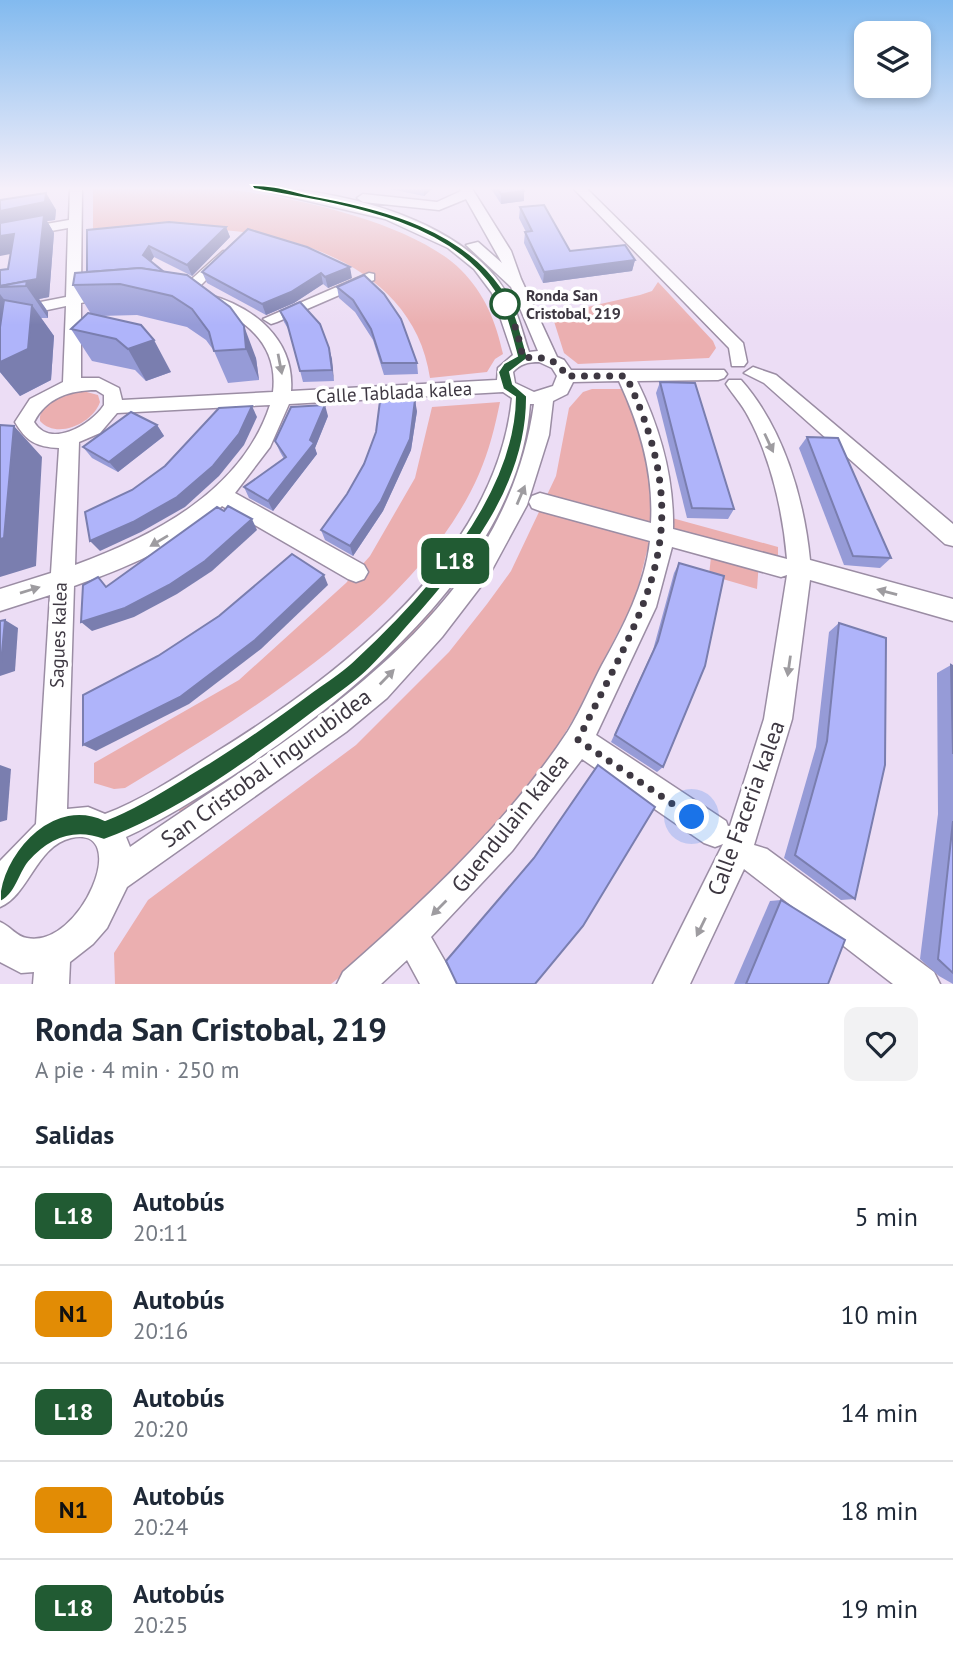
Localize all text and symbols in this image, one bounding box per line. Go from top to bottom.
map controls [854,21,931,98]
button: layers [854,21,931,98]
place label: Ronda San Cristobal, 219 [526,285,621,323]
marker: Ronda San Cristobal, 219 [490,289,520,319]
one-way arrow [275,353,286,375]
street label: Calle Tablada kalea [315,376,473,408]
one-way arrow [764,433,775,453]
one-way arrow [515,484,526,505]
one-way arrow [150,535,169,547]
line badge: L18 [415,538,495,584]
text: L18 [435,545,475,576]
street label: Sagues kalea [44,582,72,688]
one-way arrow [20,585,41,595]
one-way arrow [876,586,898,597]
one-way arrow [783,655,794,677]
one-way arrow [379,669,395,686]
street label: San Cristobal ingurubidea [155,681,377,854]
street label: Calle Faceria kalea [700,716,791,899]
street label: Guendulain kalea [445,747,575,898]
your location [674,799,709,834]
one-way arrow [430,899,447,916]
one-way arrow [695,917,707,937]
text: Ronda San Cristobal, 219 [35,1007,387,1050]
button: heart [844,1007,918,1081]
text: A pie · 4 min · 250 m [35,1055,239,1084]
text: Salidas [35,1118,114,1151]
text: Autobús [133,1185,225,1218]
text: L18 [54,1200,93,1231]
text: 5 min [855,1200,918,1233]
text: 20:11 [133,1218,188,1247]
text: Autobús [133,1283,225,1316]
text: N1 [59,1298,88,1329]
text: 10 min [840,1298,918,1331]
text: 20:16 [133,1316,188,1345]
text: Autobús [133,1381,225,1414]
text: L18 [54,1396,93,1427]
text: 14 min [840,1396,918,1429]
text: 20:20 [133,1414,188,1443]
text: Autobús [133,1479,225,1512]
text: N1 [59,1494,88,1525]
text: 18 min [840,1494,918,1527]
text: 20:24 [133,1512,188,1541]
text: Autobús [133,1577,225,1610]
text: L18 [54,1592,93,1623]
text: 19 min [840,1592,918,1625]
text: 20:25 [133,1610,188,1639]

